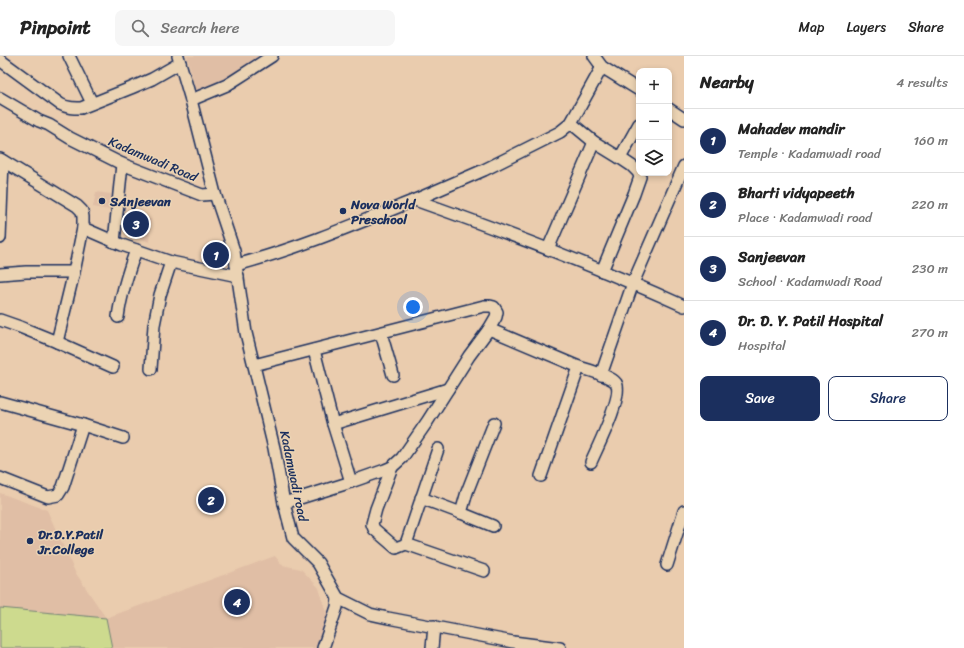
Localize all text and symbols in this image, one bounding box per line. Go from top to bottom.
search box [115,10,395,46]
text: Pinpoint [20,11,91,44]
text: Search here [161,15,240,41]
text: Map [799,15,824,40]
text: Layers [846,15,886,40]
text: Share [908,15,944,40]
icon: search [129,17,151,39]
text: Nearby [700,67,754,97]
map controls [636,68,672,176]
button: + [636,68,672,104]
text: 4 results [896,71,948,94]
button: − [636,104,672,140]
text: Mahadev mandir [738,116,845,142]
text: 1 [710,129,716,152]
text: 160 m [913,129,948,152]
street label: Kadamwadi Road [105,130,202,189]
button: layers [636,140,672,176]
text: Temple · Kadamwadi road [738,142,881,165]
text: Bharti vidyapeeth [738,180,855,206]
place label: SAnjeevan [109,190,172,213]
place label: Nova World Preschool [350,193,416,231]
text: 2 [709,193,717,216]
text: 220 m [911,193,948,216]
marker: SAnjeevan [97,196,107,206]
marker: Nova World Preschool [338,206,348,216]
text: Place · Kadamwadi road [738,206,872,229]
pin: 3 [123,209,149,239]
pin: 1 [203,240,229,270]
text: Sanjeevan [738,244,805,270]
text: 3 [709,257,717,280]
text: 230 m [912,257,948,280]
text: School · Kadamwadi Road [738,270,882,293]
your location [403,297,423,317]
text: Dr. D. Y. Patil Hospital [738,308,883,334]
text: 4 [709,321,717,344]
text: 270 m [911,321,948,344]
text: Hospital [738,334,786,357]
button: Save [700,376,820,421]
button: Share [828,376,948,421]
street label: Kadamwadi road [273,428,315,525]
pin: 2 [198,485,224,515]
place label: Dr.D.Y.Patil Jr.College [37,523,104,561]
marker: Dr.D.Y.Patil Jr.College [25,536,35,546]
pin: 4 [224,587,250,617]

